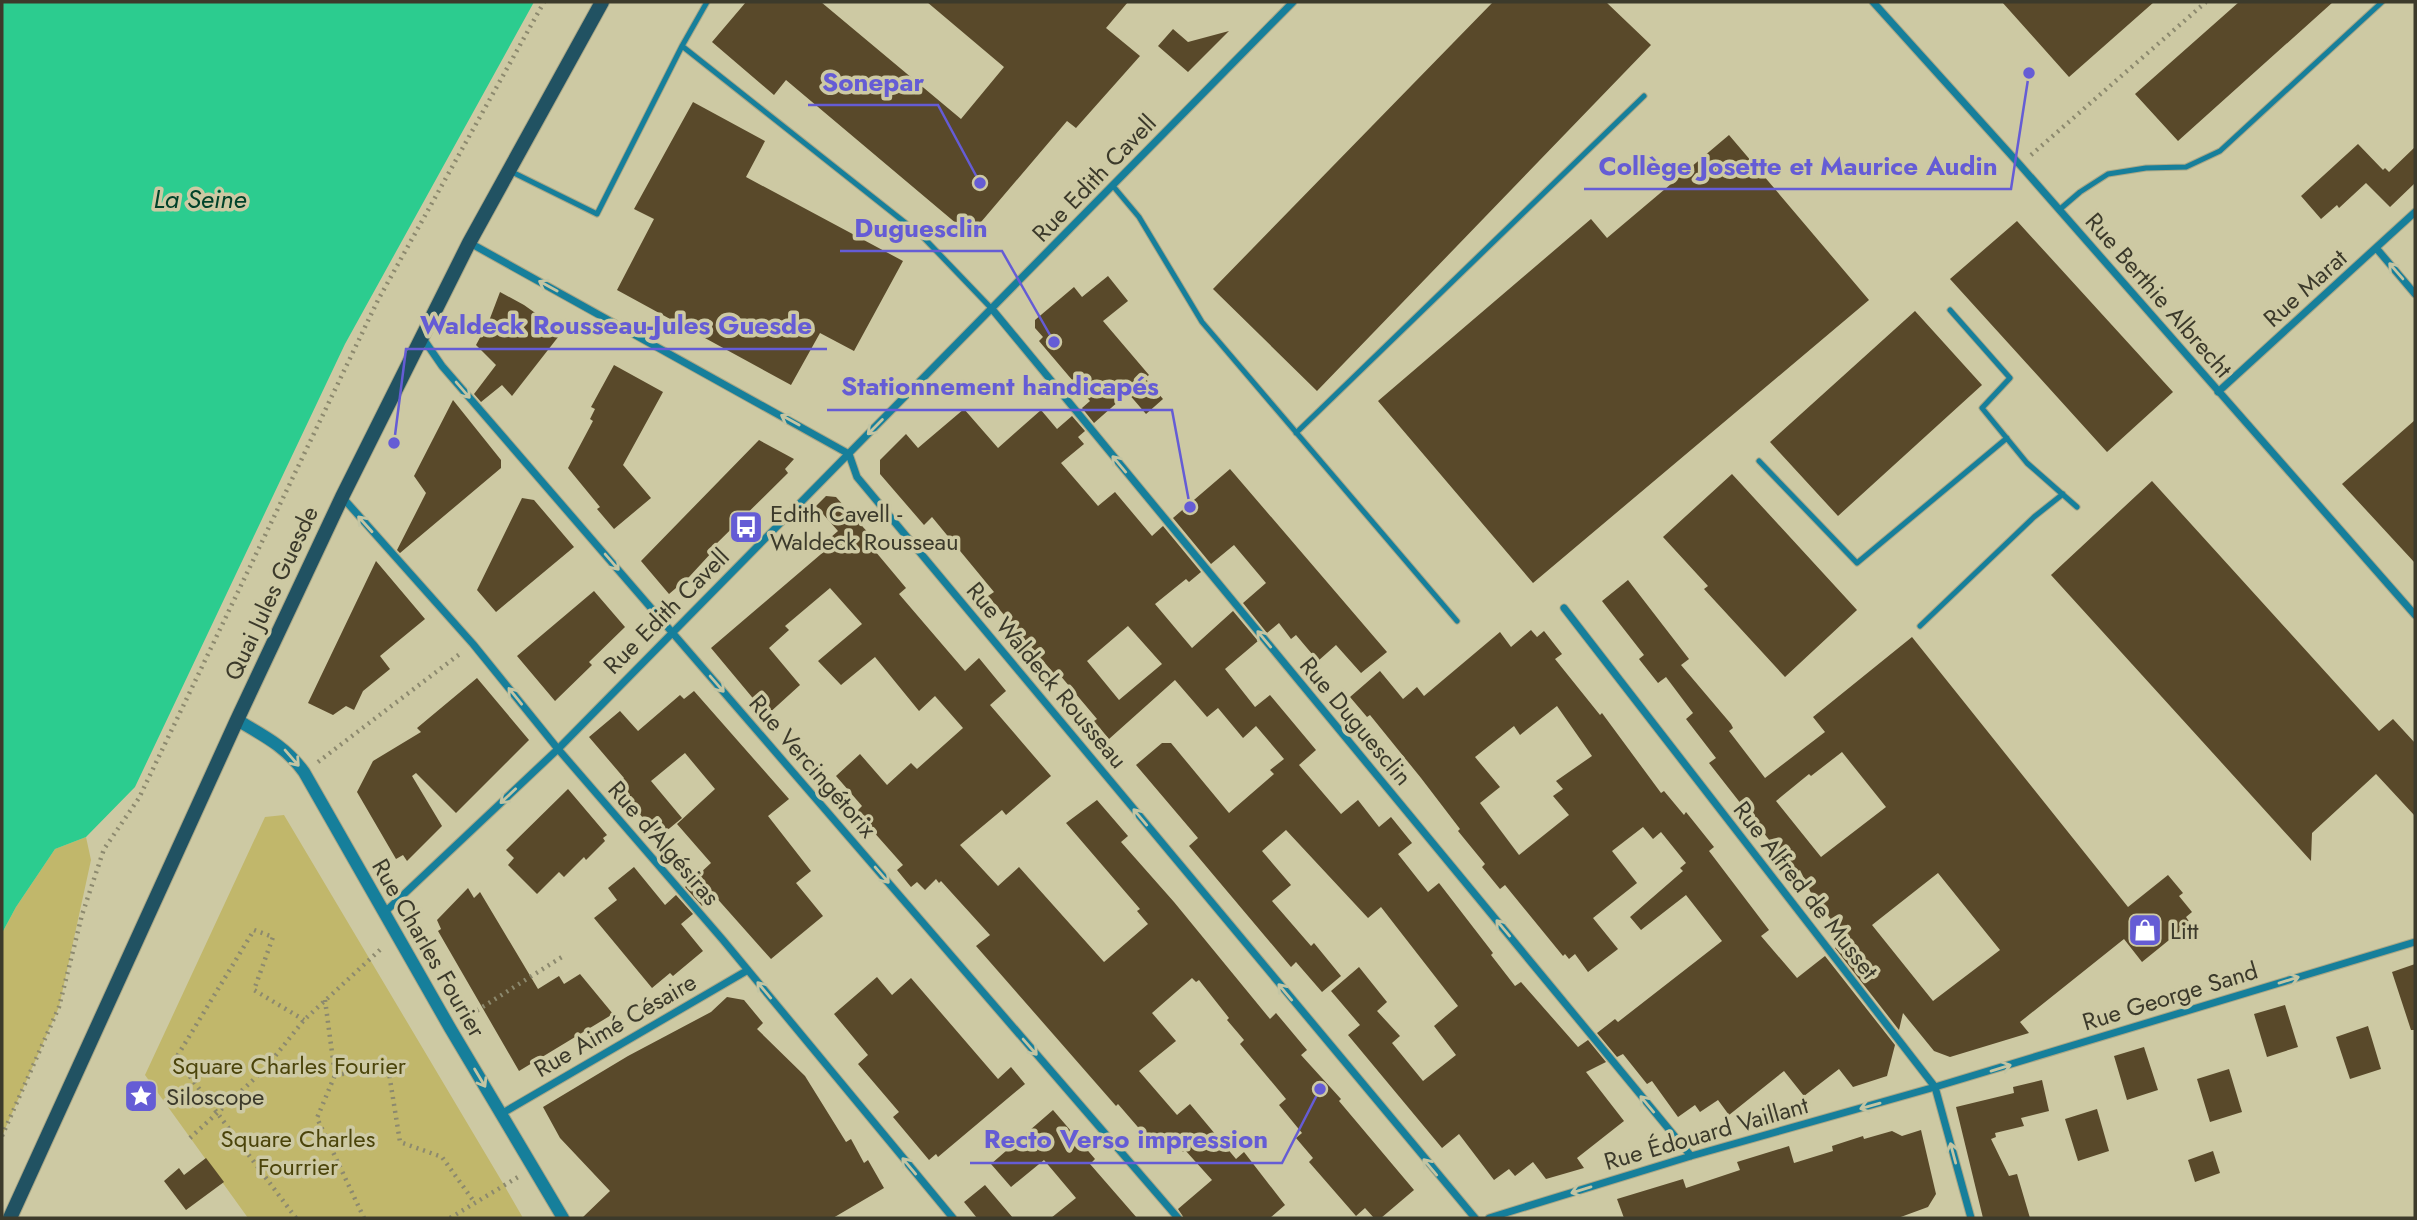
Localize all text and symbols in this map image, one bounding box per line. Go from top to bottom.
callout: Sonepar [808,58,938,105]
text: Sonepar [822,63,924,101]
street label: Rue Edith Cavell [1024,106,1164,250]
callout: Collège Josette et Maurice Audin [1584,142,2011,189]
text: Collège Josette et Maurice Audin [1598,147,1998,185]
water label: La Seine [153,180,247,218]
callout: Duguesclin [840,204,1002,251]
street label: Rue Berthie Albrecht [2077,205,2241,385]
text: Duguesclin [854,209,988,247]
street label: Rue Marat [2255,241,2355,335]
one-way arrow [2388,263,2404,281]
one-way arrow [538,279,559,293]
callout: Waldeck Rousseau-Jules Guesde [406,302,827,349]
text: Waldeck Rousseau-Jules Guesde [420,306,812,344]
callout: Stationnement handicapés [827,363,1172,410]
text: Stationnement handicapés [841,367,1159,405]
one-way arrow [455,381,471,399]
one-way arrow [781,413,801,427]
one-way arrow [867,419,884,436]
one-way arrow [1112,455,1127,473]
place label: Edith Cavell - Waldeck Rousseau [770,496,959,559]
street label: Quai Jules Guesde [215,500,327,686]
bus stop icon: Edith Cavell - Waldeck Rousseau [727,508,765,546]
one-way arrow [357,516,374,533]
street label: Rue Edith Cavell [595,540,737,682]
one-way arrow [604,553,620,571]
street label: Rue Waldeck Rousseau [958,574,1136,776]
one-way arrow [1256,631,1272,649]
street label: Rue Duguesclin [1292,649,1420,793]
one-way arrow [709,675,725,693]
one-way arrow [507,687,522,705]
street label: Rue Vercingétorix [741,687,886,846]
one-way arrow [284,749,300,767]
street label: Rue d'Algésiras [600,773,728,913]
one-way arrow [500,787,517,804]
street label: Rue Alfred de Musset [1725,793,1887,987]
one-way arrow [1132,808,1147,826]
street label: Rue Charles Fourier [364,852,495,1045]
one-way arrow [874,865,890,883]
shop icon: Litt [2126,911,2164,949]
place label: Litt [2170,913,2199,948]
one-way arrow [1495,920,1510,938]
street label: Rue George Sand [2078,953,2262,1039]
street label: Rue Aimé Césaire [527,964,703,1086]
one-way arrow [2277,973,2299,986]
one-way arrow [757,982,772,1000]
one-way arrow [1277,983,1293,1001]
one-way arrow [1022,1038,1038,1056]
park label: Square Charles Fourier [172,1048,407,1083]
one-way arrow [1989,1060,2011,1073]
one-way arrow [473,1068,487,1088]
place icon: Siloscope [122,1077,160,1115]
place label: Siloscope [166,1079,264,1114]
street label: Rue Édouard Vaillant [1600,1087,1812,1179]
one-way arrow [1640,1095,1655,1113]
one-way arrow [1859,1100,1881,1113]
callout: Recto Verso impression [970,1116,1282,1163]
text: Recto Verso impression [984,1120,1268,1158]
park label: Square Charles Fourrier [221,1121,375,1184]
one-way arrow [1946,1142,1959,1165]
one-way arrow [901,1157,917,1175]
one-way arrow [1423,1158,1438,1176]
one-way arrow [1570,1185,1592,1198]

